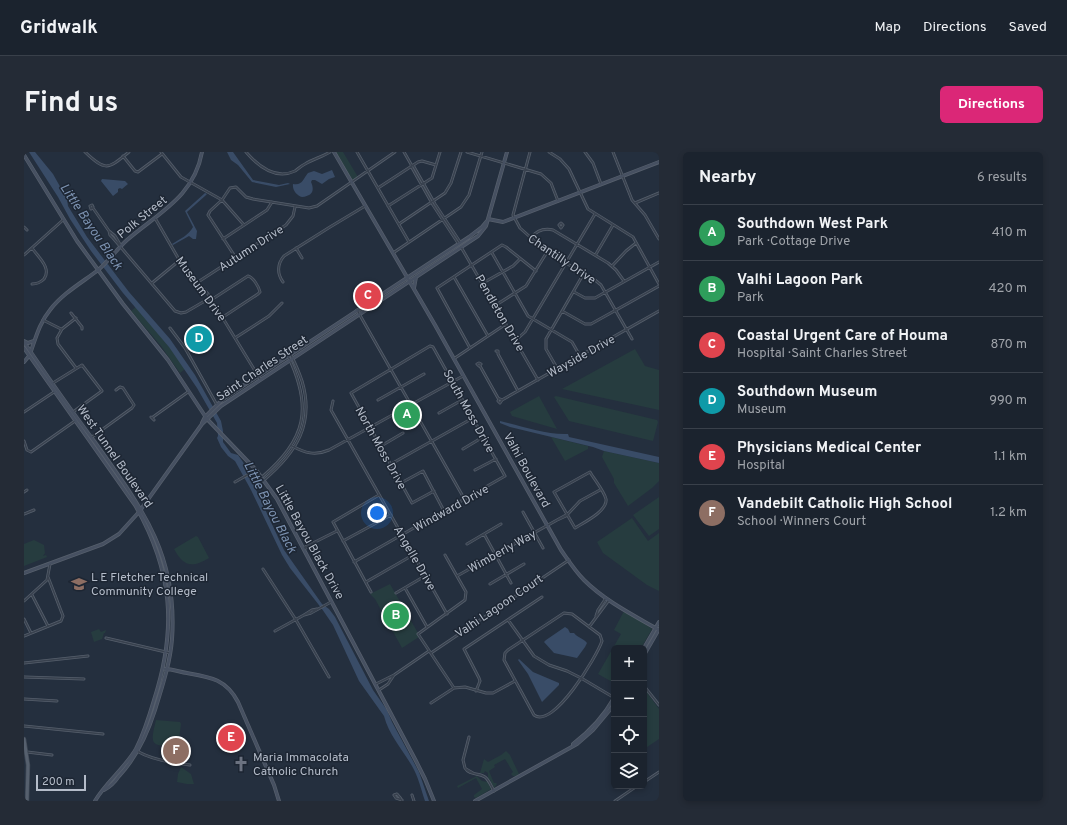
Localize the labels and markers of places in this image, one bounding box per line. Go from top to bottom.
pin: C [355,281,381,311]
pin: D [186,324,212,354]
pin: A [394,400,420,430]
place label: L E Fletcher Technical Community College [91,570,208,600]
school or university icon: L E Fletcher Technical Community College [70,575,88,593]
pin: B [383,601,409,631]
pin: E [218,723,244,753]
pin: F [163,736,189,766]
place label: Maria Immacolata Catholic Church [253,750,349,780]
church icon: Maria Immacolata Catholic Church [232,755,250,773]

